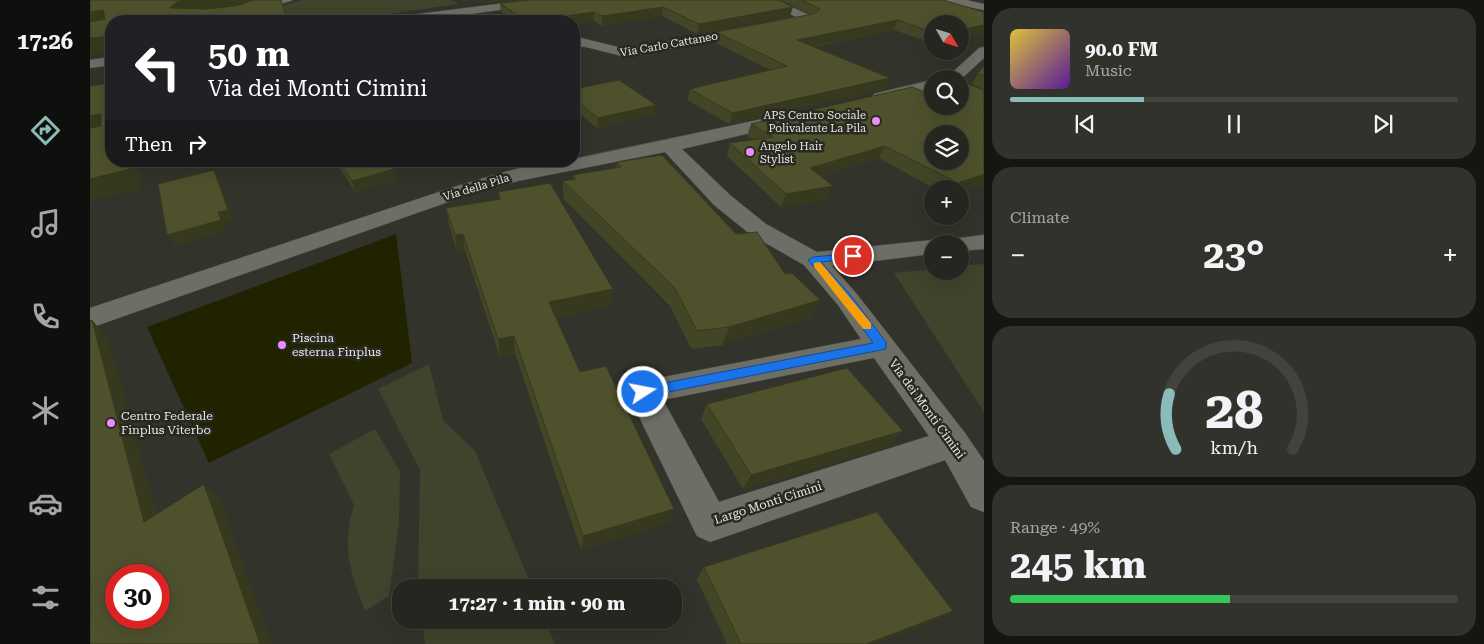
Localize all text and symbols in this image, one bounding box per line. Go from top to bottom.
north arrow [924,15,969,60]
map controls [924,15,969,280]
text: 17:26 [17,29,73,54]
street label: Via Carlo Cattaneo [619,29,719,60]
text: 50 m [208,34,290,75]
icon: left [125,35,190,100]
text: 90.0 FM [1085,38,1158,61]
text: Music [1085,61,1132,80]
button: search [924,70,969,115]
text: Via dei Monti Cimini [208,76,427,101]
place label: APS Centro Sociale Polivalente La Pila [764,109,866,135]
icon: previous [1071,110,1099,138]
icon: pause [1220,110,1248,138]
icon: next [1369,110,1397,138]
icon: directions [28,113,63,148]
marker: APS Centro Sociale Polivalente La Pila [870,115,882,127]
button: layers [924,125,969,170]
icon: right [183,130,211,158]
text: Then [125,133,173,156]
place label: Angelo Hair Stylist [760,140,823,166]
marker: Angelo Hair Stylist [744,146,756,158]
street label: Via della Pila [442,171,511,204]
button: + [924,180,969,225]
icon: music [28,206,63,241]
text: Climate [1010,208,1069,227]
text: 23° [1203,233,1265,277]
pin [832,235,874,277]
button: − [924,235,969,280]
text: − [1010,239,1026,272]
text: + [1442,239,1458,272]
icon: arrive [839,242,867,270]
icon: phone [28,299,63,334]
place label: Piscina esterna Finplus [292,331,381,359]
marker: Piscina esterna Finplus [276,339,288,351]
street label: Via dei Monti Cimini [886,357,968,462]
position arrow [616,365,668,417]
text: 28 [1205,380,1263,441]
icon: climate [28,393,63,428]
place label: Centro Federale Finplus Viterbo [121,409,213,437]
marker: Centro Federale Finplus Viterbo [105,417,117,429]
text: km/h [1210,437,1258,458]
street label: Largo Monti Cimini [712,479,824,527]
icon: car [28,486,63,521]
text: Range · 49% [1010,518,1100,537]
text: 245 km [1010,543,1146,587]
speed limit sign: 30 [105,564,170,629]
icon: filters [28,580,63,615]
text: 17:27 · 1 min · 90 m [449,592,625,615]

